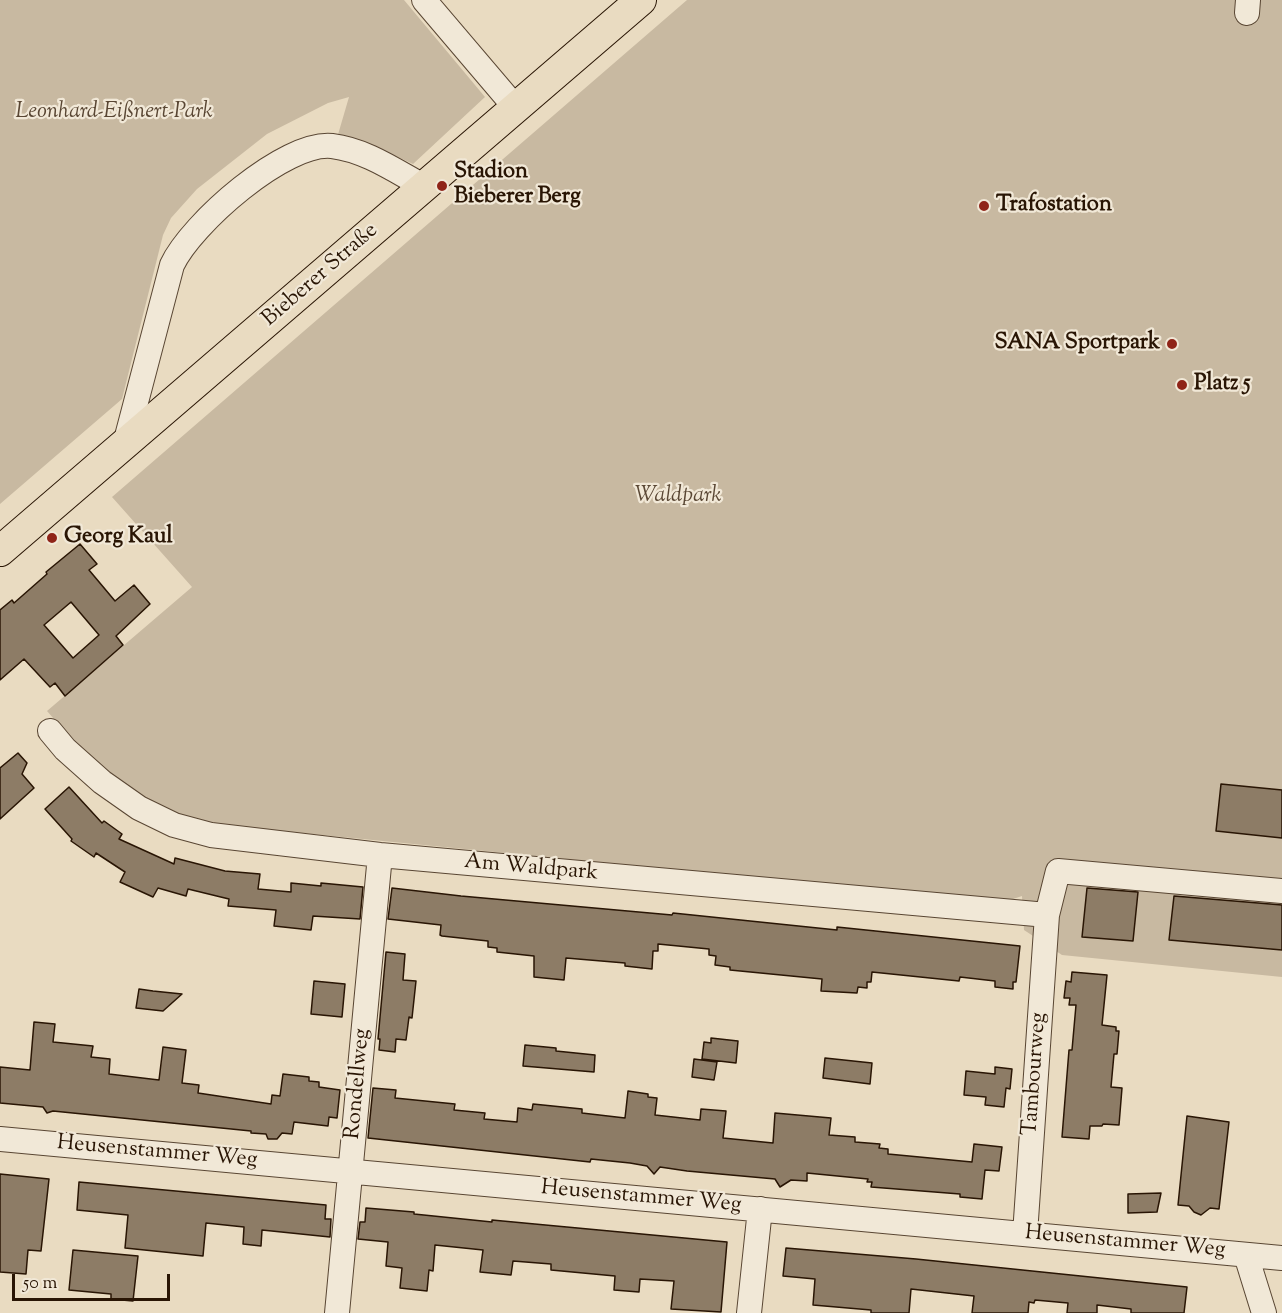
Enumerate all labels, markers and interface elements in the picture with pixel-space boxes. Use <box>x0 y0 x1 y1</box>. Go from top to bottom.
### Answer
park label: Leonhard-Eißnert-Park <box>15 100 213 126</box>
place label: Stadion Bieberer Berg <box>454 160 581 212</box>
marker: Stadion Bieberer Berg <box>435 179 449 193</box>
place label: Trafostation <box>996 193 1112 219</box>
marker: Trafostation <box>977 199 991 213</box>
street label: Bieberer Straße <box>258 219 384 333</box>
place label: SANA Sportpark <box>995 331 1160 357</box>
marker: SANA Sportpark <box>1165 337 1179 351</box>
place label: Platz 5 <box>1194 372 1251 398</box>
marker: Platz 5 <box>1175 378 1189 392</box>
park label: Waldpark <box>635 484 721 510</box>
place label: Georg Kaul <box>64 525 173 551</box>
marker: Georg Kaul <box>45 531 59 545</box>
street label: Am Waldpark <box>463 850 599 888</box>
street label: Tambourweg <box>1019 1012 1053 1136</box>
street label: Rondellweg <box>341 1027 377 1141</box>
street label: Heusenstammer Weg <box>56 1131 258 1175</box>
street label: Heusenstammer Weg <box>540 1176 742 1220</box>
street label: Heusenstammer Weg <box>1024 1221 1226 1265</box>
scale bar <box>15 1262 172 1300</box>
text: 50 m <box>23 1271 57 1297</box>

